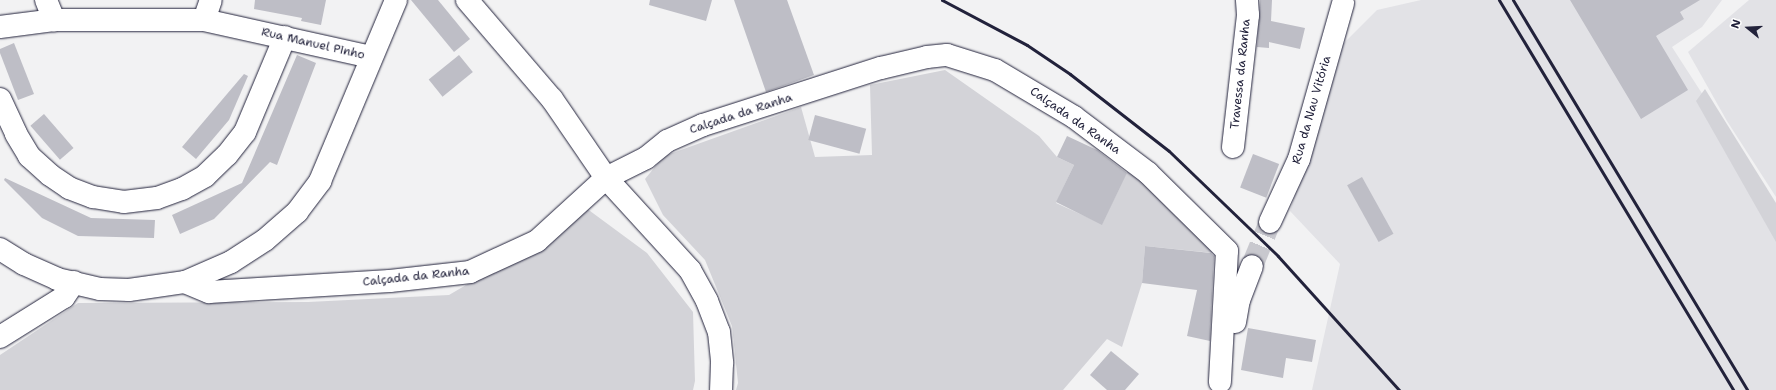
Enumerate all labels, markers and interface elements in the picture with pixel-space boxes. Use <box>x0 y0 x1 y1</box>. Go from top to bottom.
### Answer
north arrow <box>1728 8 1768 48</box>
street label: Travessa da Ranha <box>1228 18 1254 130</box>
text: N <box>1728 18 1745 31</box>
street label: Rua Manuel Pinho <box>260 25 366 63</box>
street label: Rua da Nau Vitória <box>1290 54 1334 166</box>
street label: Calçada da Ranha <box>1027 84 1123 158</box>
street label: Calçada da Ranha <box>688 91 794 137</box>
street label: Calçada da Ranha <box>362 264 470 290</box>

